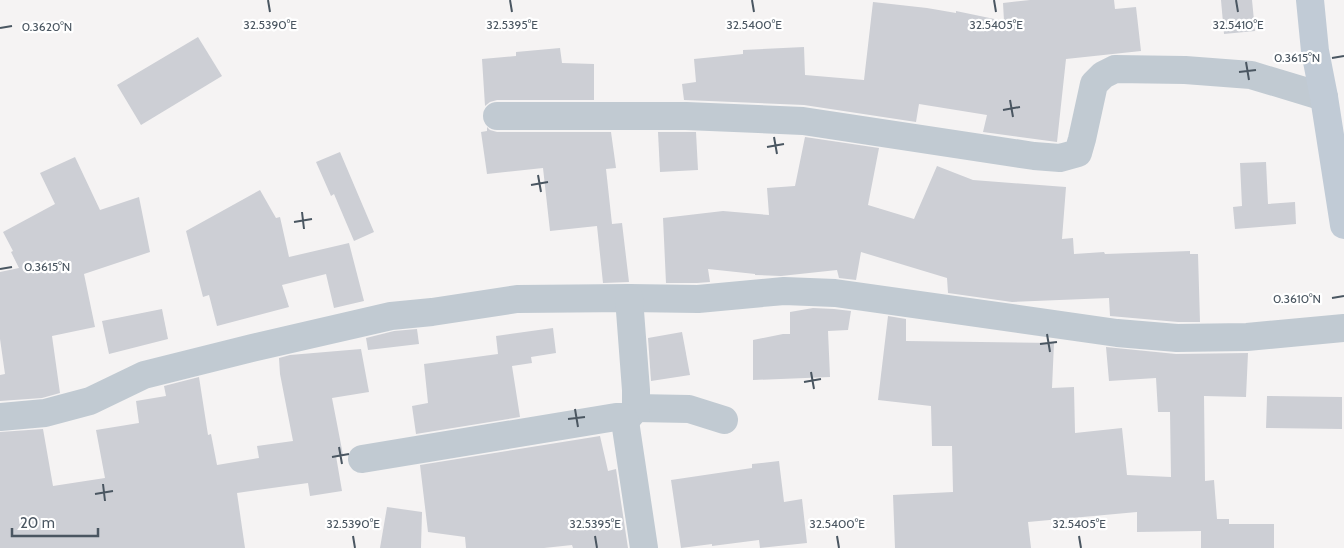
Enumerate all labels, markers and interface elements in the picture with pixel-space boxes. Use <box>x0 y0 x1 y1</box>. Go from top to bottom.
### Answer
text: 32.5390°E <box>243 17 297 32</box>
text: 32.5395°E <box>486 17 538 32</box>
text: 32.5400°E <box>726 17 782 32</box>
text: 32.5405°E <box>969 17 1023 32</box>
text: 32.5410°E <box>1212 17 1264 32</box>
text: 0.3620°N <box>22 19 72 34</box>
text: 0.3615°N <box>1274 50 1320 65</box>
text: 0.3615°N <box>24 259 70 274</box>
text: 0.3610°N <box>1273 291 1321 306</box>
scale bar <box>12 506 99 538</box>
text: 20 m <box>20 514 55 532</box>
text: 32.5390°E <box>326 516 380 531</box>
text: 32.5395°E <box>569 516 621 531</box>
text: 32.5400°E <box>809 516 865 531</box>
text: 32.5405°E <box>1052 516 1106 531</box>

